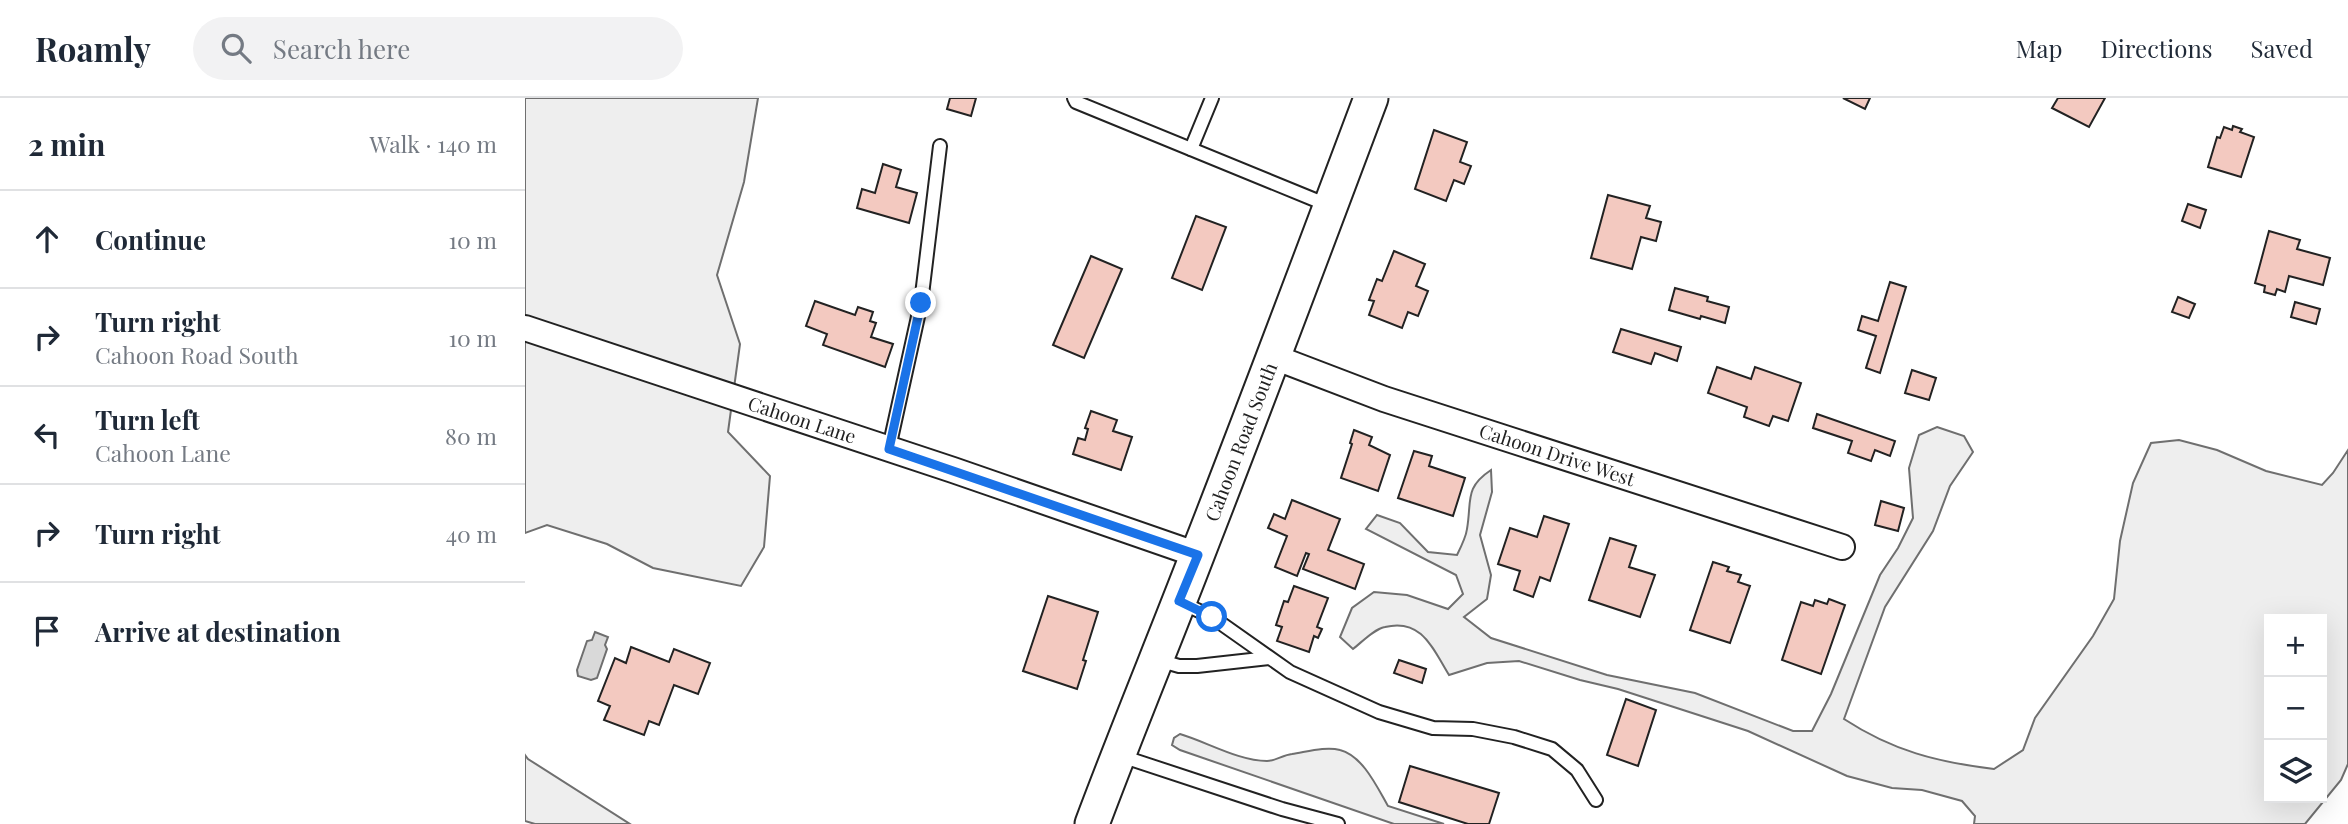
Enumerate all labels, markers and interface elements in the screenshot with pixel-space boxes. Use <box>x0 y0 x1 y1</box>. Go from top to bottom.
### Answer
search box <box>193 17 683 80</box>
text: Roamly <box>35 26 151 70</box>
icon: search <box>217 29 255 67</box>
text: Search here <box>273 31 410 66</box>
text: Map <box>2016 32 2062 64</box>
text: Directions <box>2100 32 2213 64</box>
text: Saved <box>2251 32 2313 64</box>
text: 2 min <box>28 124 105 164</box>
text: Walk · 140 m <box>370 128 497 159</box>
icon: ahead <box>28 220 66 258</box>
text: Continue <box>95 222 206 257</box>
text: 10 m <box>449 224 497 255</box>
route end <box>905 287 936 318</box>
text: Turn right <box>95 304 221 339</box>
icon: right <box>28 318 66 356</box>
text: 10 m <box>449 322 497 353</box>
text: Cahoon Road South <box>95 339 299 370</box>
street label: Cahoon Road South <box>1198 358 1282 525</box>
street label: Cahoon Lane <box>745 389 860 449</box>
text: Turn left <box>95 402 200 437</box>
icon: left <box>28 416 66 454</box>
street label: Cahoon Drive West <box>1476 417 1639 492</box>
text: 80 m <box>445 420 497 451</box>
text: Cahoon Lane <box>95 437 231 468</box>
icon: right <box>28 514 66 552</box>
text: Turn right <box>95 516 221 551</box>
text: 40 m <box>446 518 497 549</box>
route start <box>1196 601 1227 632</box>
icon: arrive <box>28 612 66 650</box>
text: Arrive at destination <box>95 614 341 649</box>
map controls <box>2264 614 2327 803</box>
button: + <box>2264 614 2327 677</box>
button: − <box>2264 677 2327 740</box>
button: layers <box>2264 740 2327 803</box>

